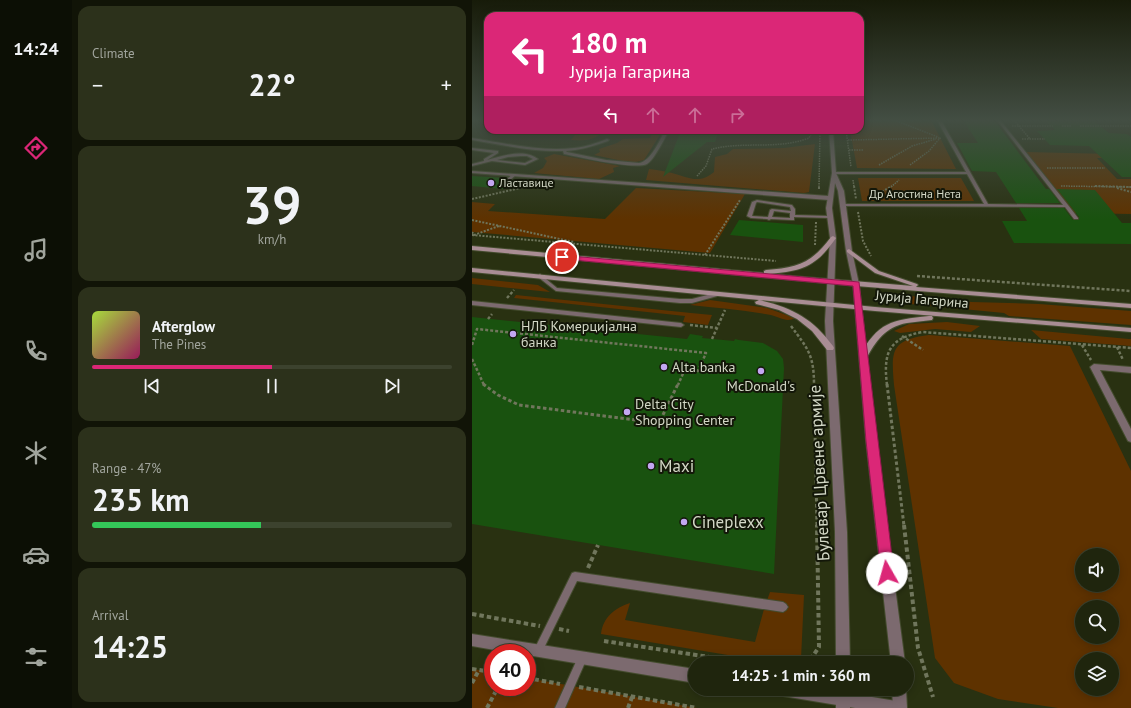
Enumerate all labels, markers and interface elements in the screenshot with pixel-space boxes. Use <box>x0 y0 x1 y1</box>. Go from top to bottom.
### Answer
text: 180 m <box>570 24 647 61</box>
icon: left <box>504 28 556 80</box>
text: 14:24 <box>13 37 59 60</box>
text: Climate <box>92 45 135 62</box>
text: Јурија Гагарина <box>570 60 690 83</box>
text: 22° <box>248 65 296 104</box>
text: − <box>92 71 103 99</box>
text: + <box>441 71 452 99</box>
icon: left <box>600 104 622 126</box>
icon: ahead <box>642 104 664 126</box>
icon: ahead <box>684 104 706 126</box>
icon: right <box>726 104 748 126</box>
icon: directions <box>22 134 50 162</box>
text: 39 <box>243 171 301 238</box>
place label: Ластавице <box>498 175 554 190</box>
marker: Ластавице <box>486 178 496 188</box>
street label: Др Агостина Нета <box>869 186 961 201</box>
text: km/h <box>258 231 286 248</box>
icon: music <box>22 236 50 264</box>
pin <box>545 240 579 274</box>
icon: arrive <box>551 246 573 268</box>
street label: Јурија Гагарина <box>874 286 969 312</box>
text: Afterglow <box>152 317 215 336</box>
place label: НЛБ Комерцијална банка <box>521 317 637 351</box>
marker: НЛБ Комерцијална банка <box>508 329 518 339</box>
text: The Pines <box>152 336 206 353</box>
icon: phone <box>22 337 50 365</box>
place label: Alta banka <box>672 358 736 376</box>
marker: Alta banka <box>659 362 669 372</box>
marker: McDonald's <box>756 366 766 376</box>
icon: previous <box>141 375 163 397</box>
icon: pause <box>261 375 283 397</box>
icon: next <box>381 375 403 397</box>
place label: McDonald's <box>727 377 795 395</box>
street label: Булевар Црвене армије <box>803 384 835 562</box>
place label: Delta City Shopping Center <box>635 395 734 429</box>
marker: Delta City Shopping Center <box>622 407 632 417</box>
icon: climate <box>22 439 50 467</box>
place label: Maxi <box>659 455 694 477</box>
text: Range · 47% <box>92 460 161 477</box>
marker: Maxi <box>646 461 656 471</box>
text: 235 km <box>92 480 190 519</box>
place label: Cineplexx <box>692 511 764 533</box>
marker: Cineplexx <box>679 517 689 527</box>
icon: car <box>22 541 50 569</box>
map controls <box>1075 548 1119 696</box>
button: sound <box>1075 548 1119 592</box>
position arrow <box>866 552 908 594</box>
button: search <box>1075 600 1119 644</box>
text: Arrival <box>92 607 128 624</box>
text: 14:25 <box>92 627 168 666</box>
icon: filters <box>22 643 50 671</box>
speed limit sign: 40 <box>484 644 536 696</box>
button: layers <box>1075 652 1119 696</box>
text: 14:25 · 1 min · 360 m <box>732 666 870 685</box>

